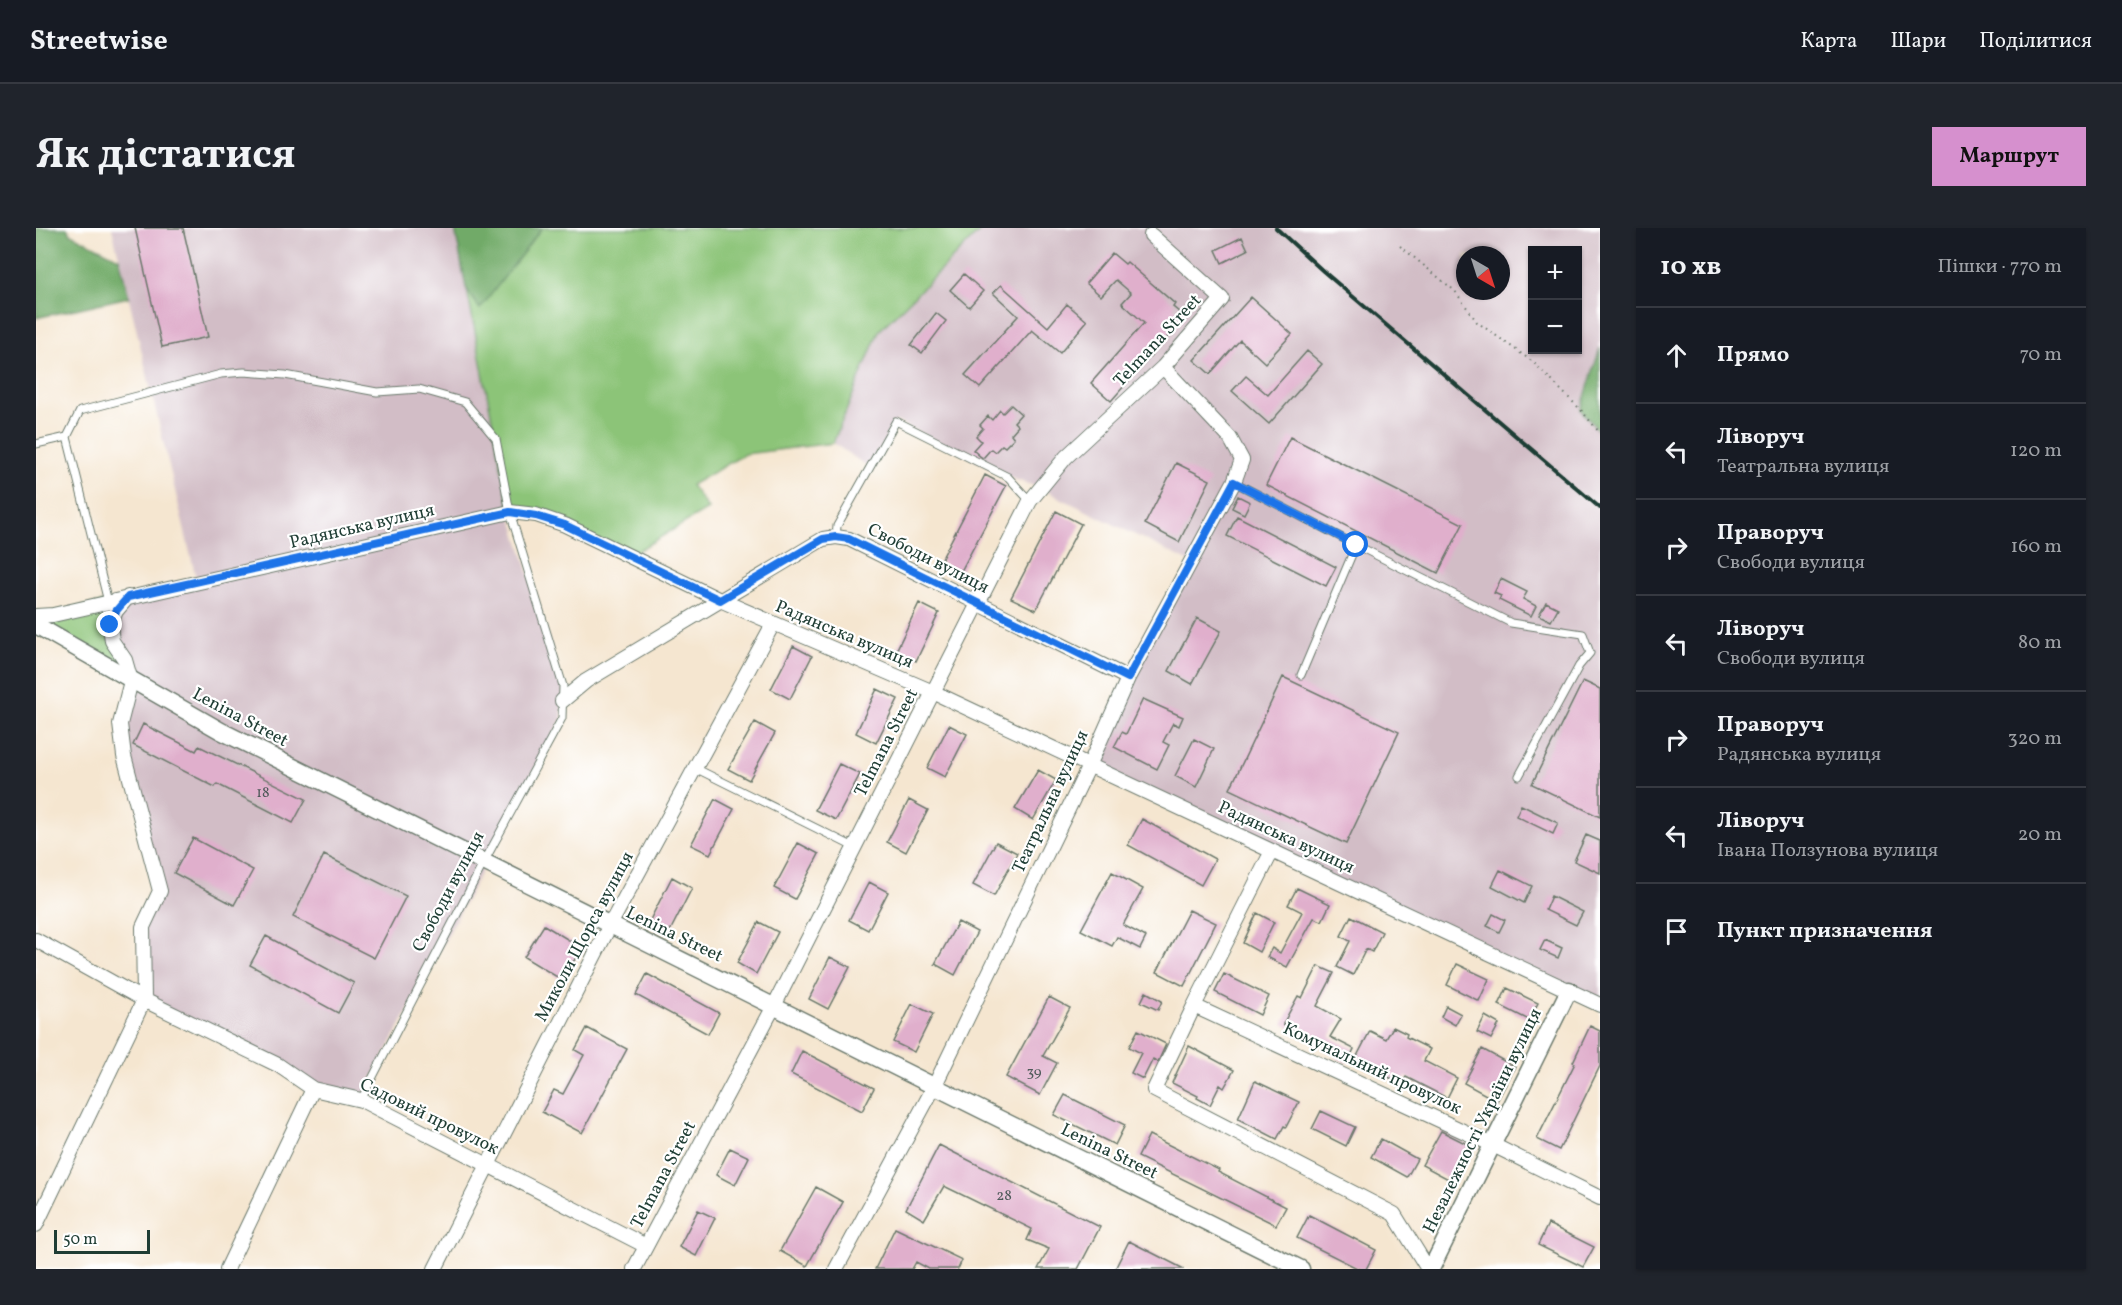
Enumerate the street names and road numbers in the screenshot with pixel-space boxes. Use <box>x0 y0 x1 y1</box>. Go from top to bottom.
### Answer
street label: Telmana Street <box>1108 289 1208 393</box>
street label: Радянська вулиця <box>287 498 437 556</box>
street label: Свободи вулиця <box>863 518 993 600</box>
street label: Радянська вулиця <box>771 595 917 675</box>
street label: Lenina Street <box>188 682 292 754</box>
street label: Telmana Street <box>849 684 925 802</box>
street label: Театральна вулиця <box>1007 726 1095 878</box>
street label: Радянська вулиця <box>1214 795 1358 881</box>
street label: Свободи вулиця <box>407 827 491 957</box>
street label: Миколи Щорса вулиця <box>529 847 641 1027</box>
street label: Lenina Street <box>621 901 727 969</box>
street label: Незалежності України вулиця <box>1418 1004 1548 1238</box>
street label: Комунальний провулок <box>1279 1017 1466 1122</box>
street label: Садовий провулок <box>355 1072 503 1162</box>
street label: Telmana Street <box>625 1117 703 1233</box>
street label: Lenina Street <box>1056 1118 1162 1186</box>

